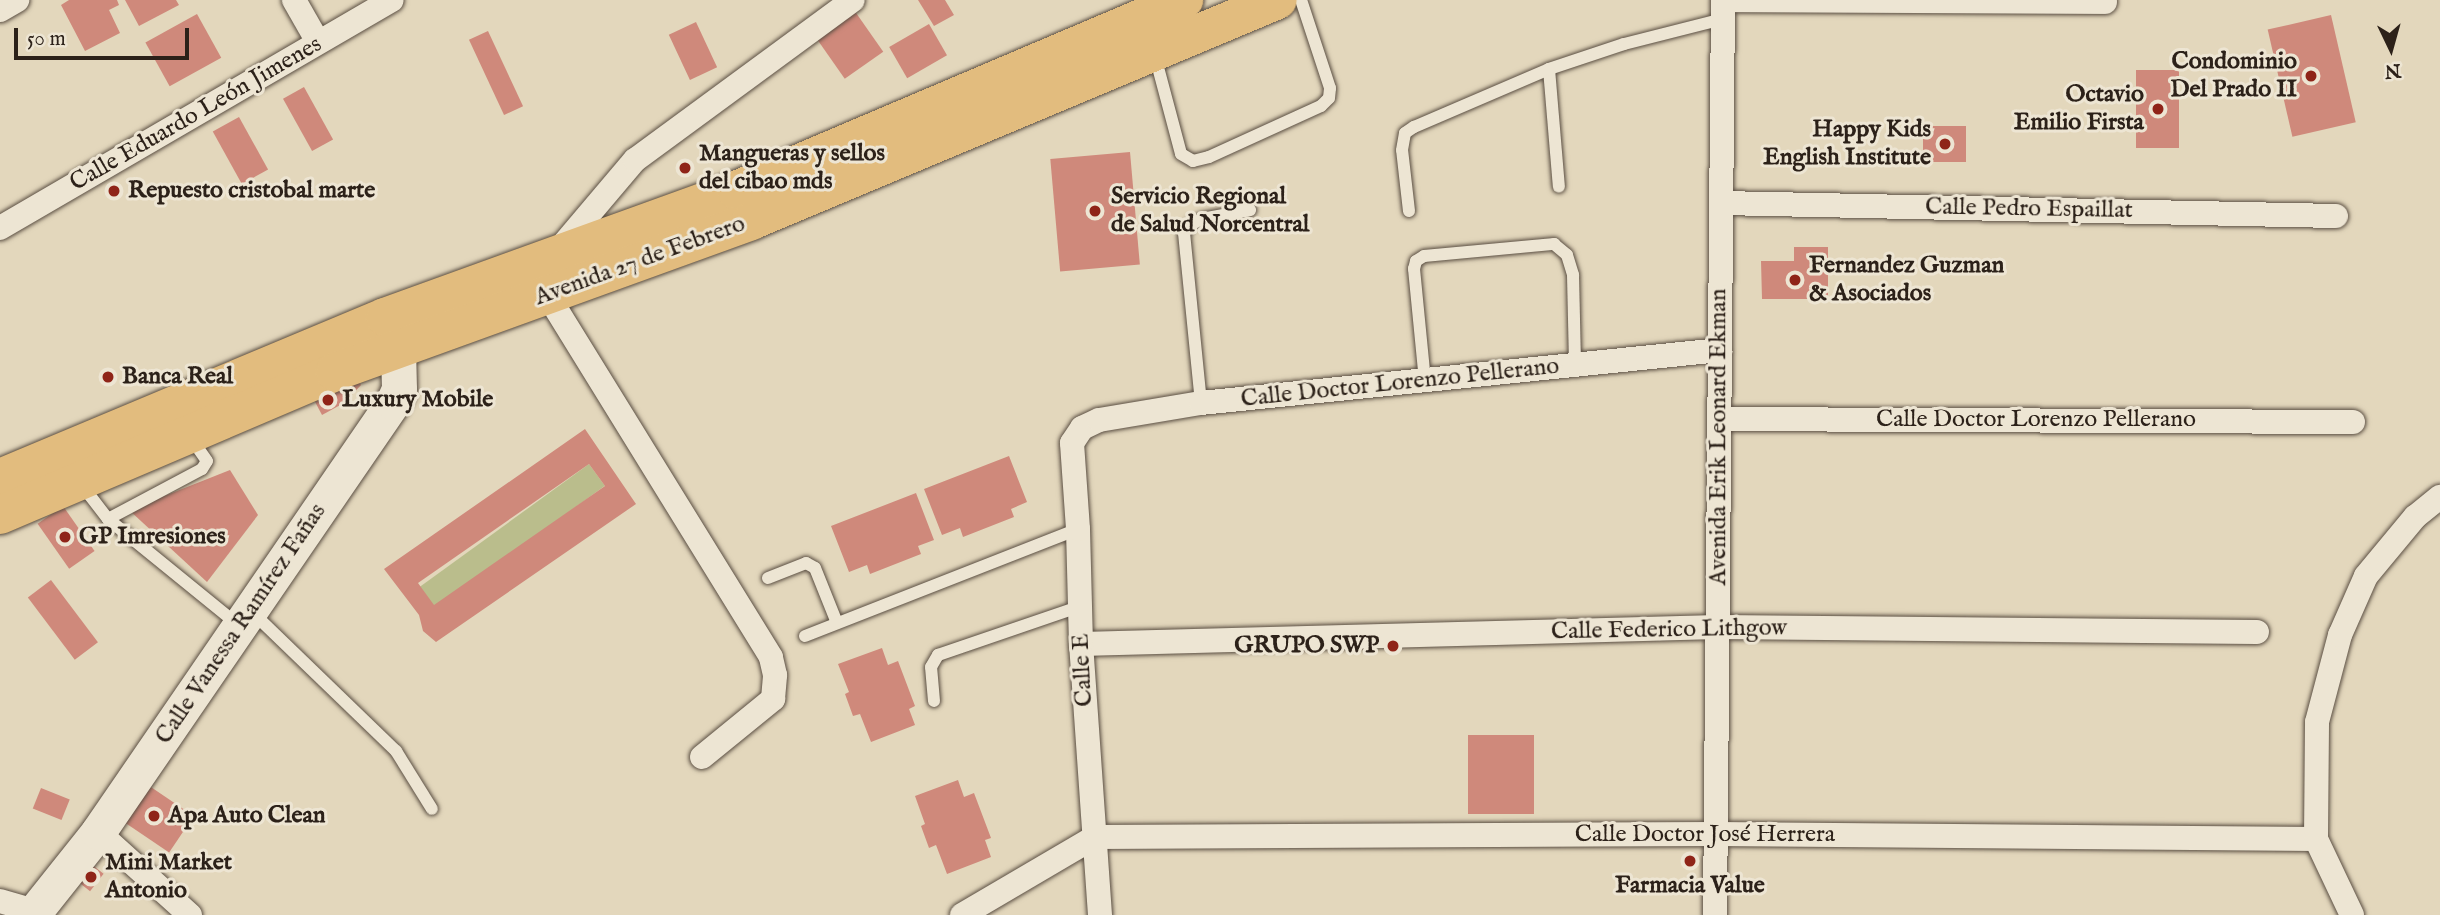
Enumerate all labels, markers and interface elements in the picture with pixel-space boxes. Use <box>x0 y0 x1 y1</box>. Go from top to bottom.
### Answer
scale bar <box>18 14 192 58</box>
north arrow <box>2356 14 2426 84</box>
text: 50 m <box>27 26 66 53</box>
street label: Calle Eduardo León Jimenes <box>65 30 327 198</box>
place label: Condominio Del Prado II <box>2170 48 2297 104</box>
text: N <box>2384 57 2402 83</box>
marker: Condominio Del Prado II <box>2303 68 2319 84</box>
place label: Octavio Emilio Firsta <box>2014 81 2144 137</box>
marker: Octavio Emilio Firsta <box>2150 101 2166 117</box>
place label: Happy Kids English Institute <box>1763 116 1931 172</box>
marker: Happy Kids English Institute <box>1937 136 1953 152</box>
place label: Mangueras y sellos del cibao mds <box>699 140 885 196</box>
marker: Mangueras y sellos del cibao mds <box>677 160 693 176</box>
place label: Repuesto cristobal marte <box>128 177 375 205</box>
marker: Repuesto cristobal marte <box>106 183 122 199</box>
place label: Servicio Regional de Salud Norcentral <box>1111 183 1309 239</box>
street label: Calle Pedro Espaillat <box>1925 193 2133 225</box>
marker: Servicio Regional de Salud Norcentral <box>1085 201 1105 221</box>
street label: Avenida 27 de Febrero <box>531 210 749 312</box>
place label: Fernandez Guzman & Asociados <box>1809 252 2004 308</box>
marker: Fernandez Guzman & Asociados <box>1787 272 1803 288</box>
street label: Avenida Erik Leonard Ekman <box>1705 288 1733 586</box>
street label: Calle Doctor Lorenzo Pellerano <box>1239 352 1561 414</box>
place label: Banca Real <box>122 363 233 391</box>
marker: Banca Real <box>100 369 116 385</box>
place label: Luxury Mobile <box>342 386 493 414</box>
marker: Luxury Mobile <box>320 392 336 408</box>
street label: Calle Doctor Lorenzo Pellerano <box>1876 406 2196 434</box>
street label: Calle Vanessa Ramírez Fañas <box>150 498 332 750</box>
place label: GP Imresiones <box>79 523 226 551</box>
marker: GP Imresiones <box>57 529 73 545</box>
street label: Calle Federico Lithgow <box>1551 614 1787 646</box>
place label: GRUPO SWP <box>1234 632 1379 660</box>
street label: Calle E <box>1067 633 1099 707</box>
marker: GRUPO SWP <box>1385 638 1401 654</box>
place label: Apa Auto Clean <box>168 802 326 830</box>
marker: Apa Auto Clean <box>146 808 162 824</box>
street label: Calle Doctor José Herrera <box>1575 821 1835 849</box>
place label: Mini Market Antonio <box>105 849 232 905</box>
marker: Farmacia Value <box>1682 853 1698 869</box>
marker: Mini Market Antonio <box>83 869 99 885</box>
place label: Farmacia Value <box>1615 872 1765 900</box>

